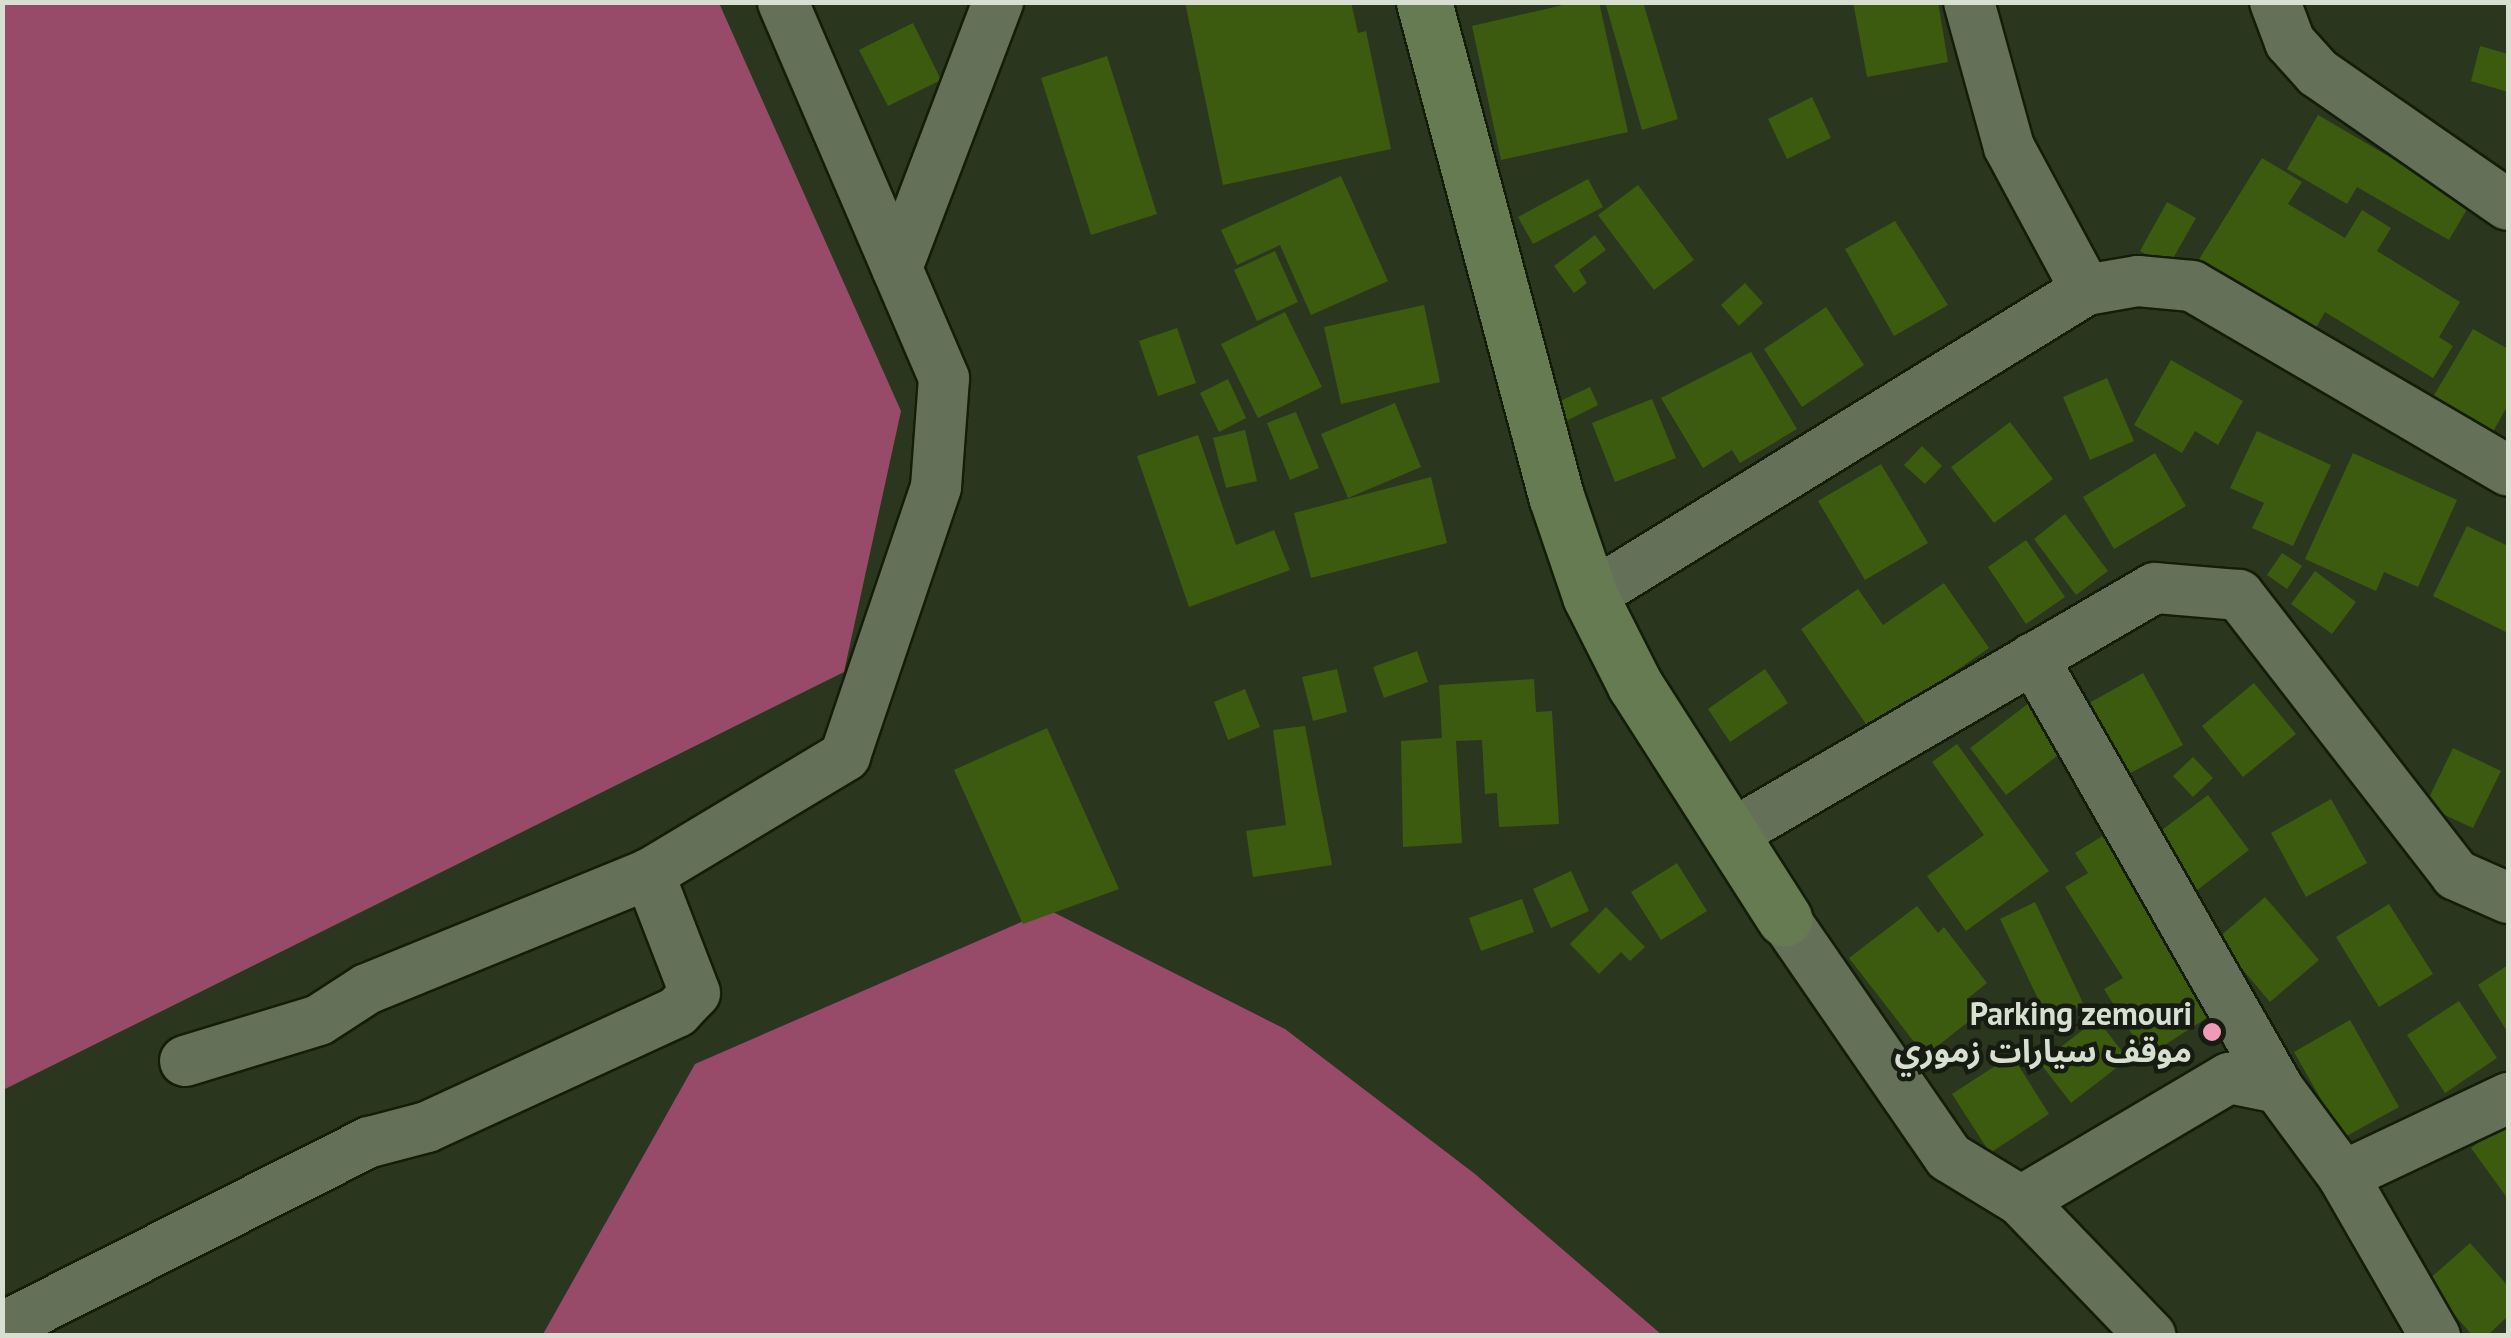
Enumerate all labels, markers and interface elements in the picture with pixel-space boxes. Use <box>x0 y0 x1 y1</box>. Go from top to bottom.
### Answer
place label: Parking zemouri موقف سيارات زموري <box>1895 995 2192 1070</box>
marker: Parking zemouri موقف سيارات زموري <box>2201 1021 2223 1043</box>

